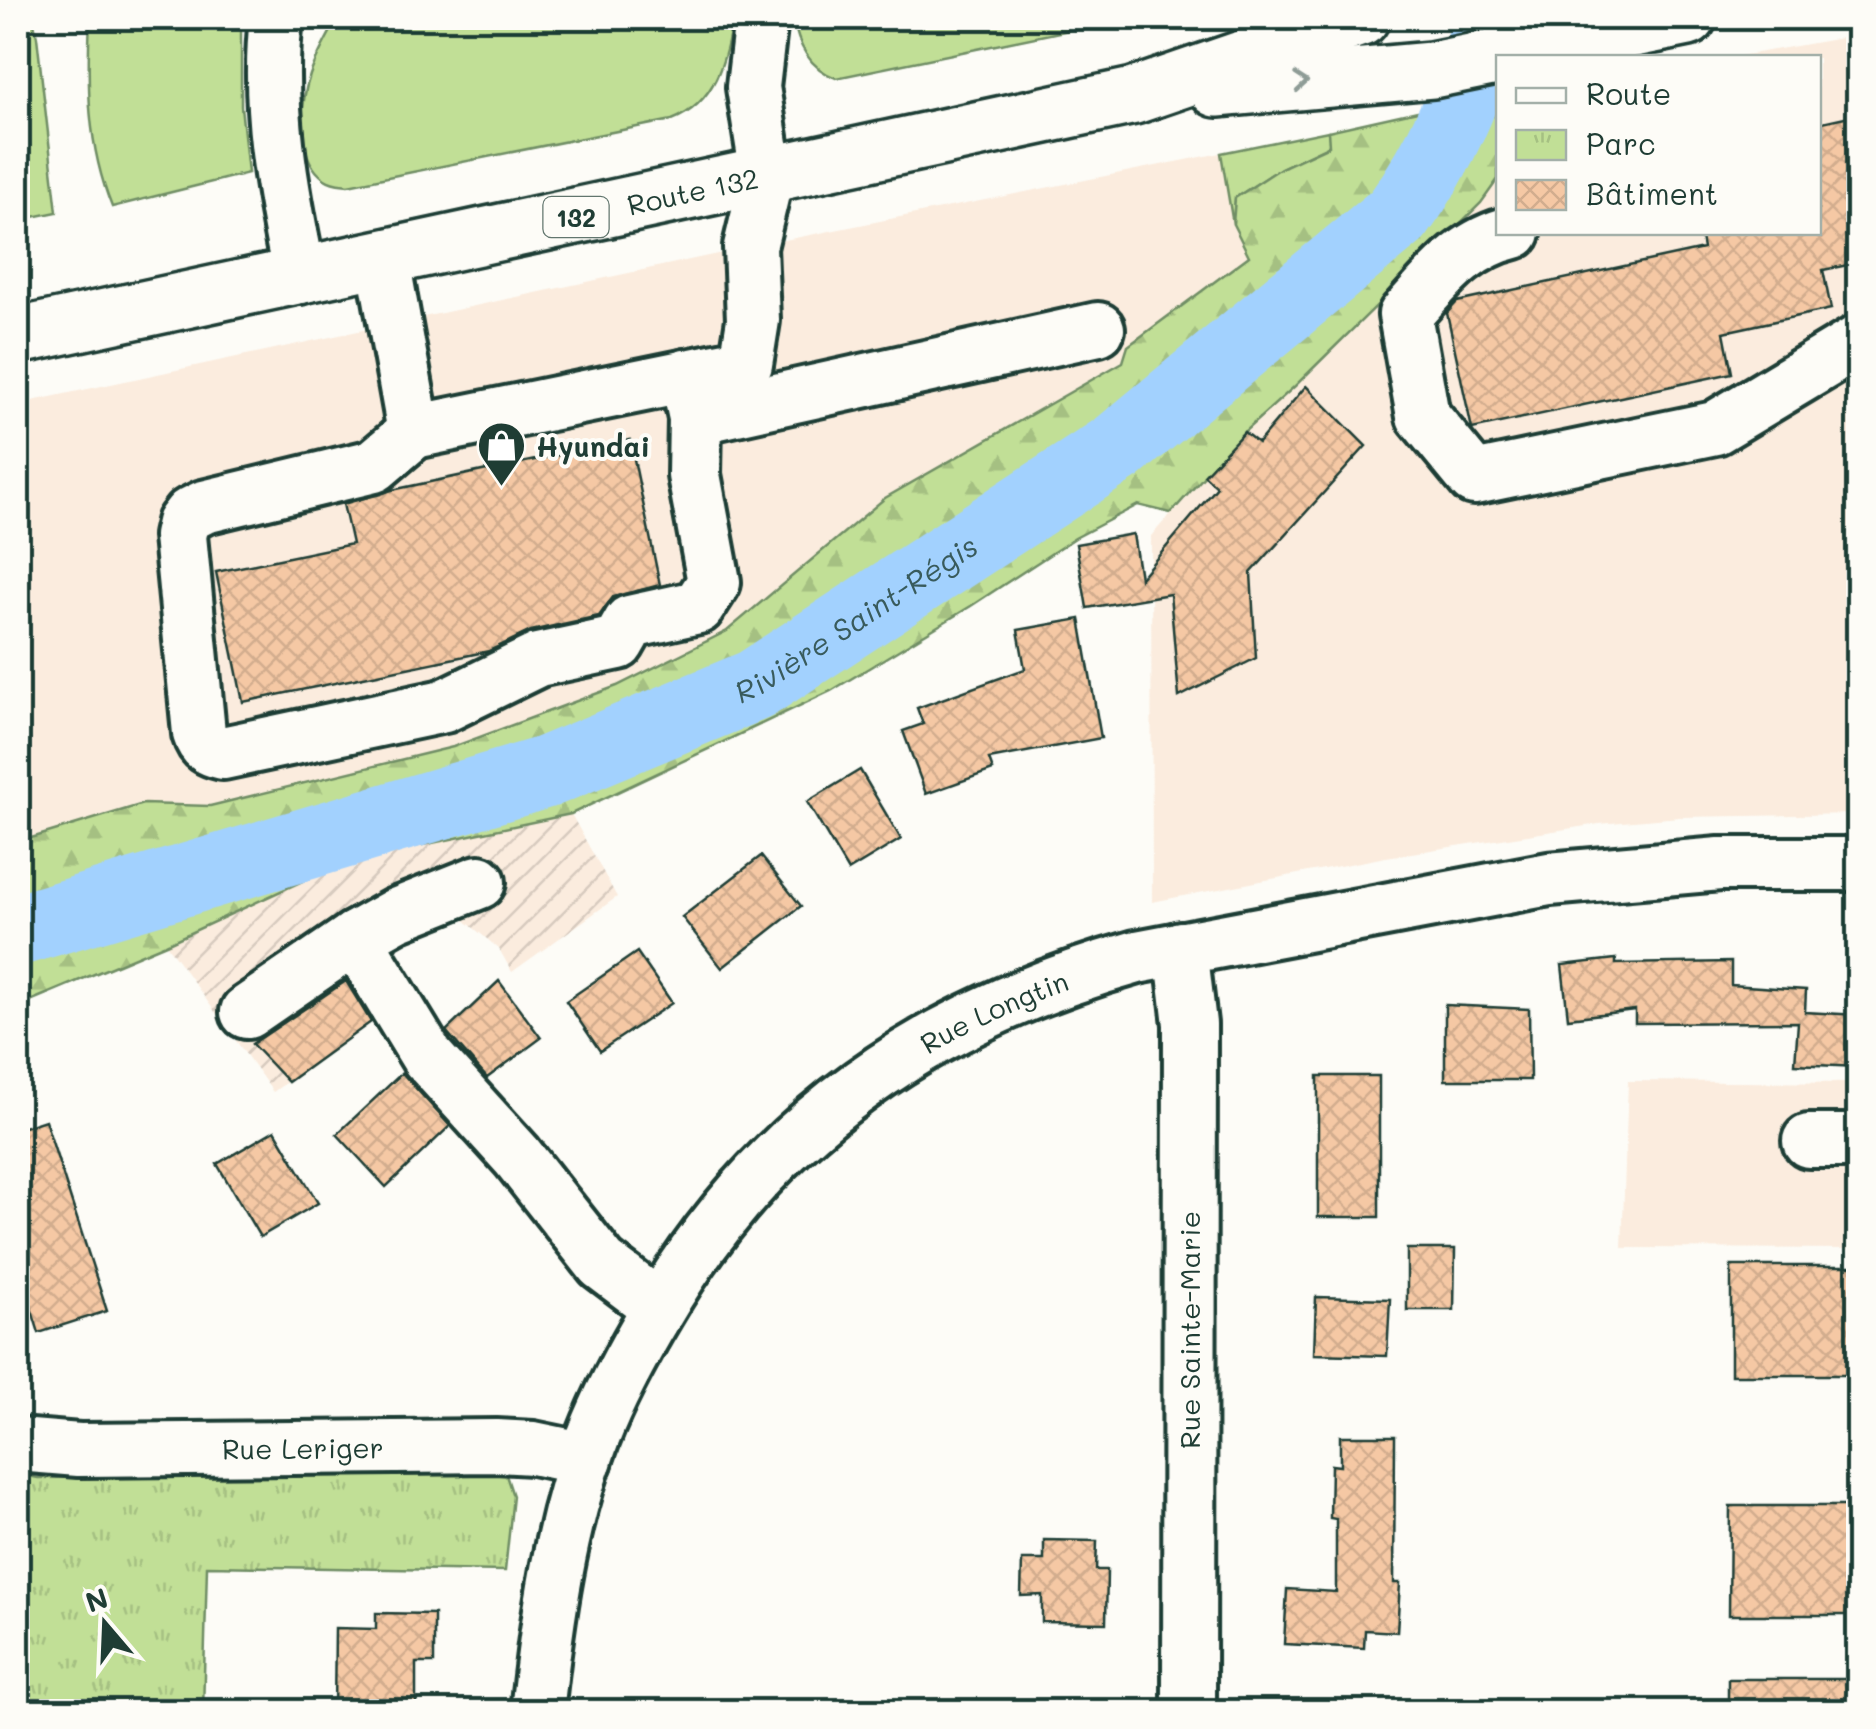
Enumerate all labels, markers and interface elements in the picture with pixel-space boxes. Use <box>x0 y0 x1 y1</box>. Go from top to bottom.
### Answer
legend <box>1496 55 1821 235</box>
one-way arrow <box>1293 71 1309 93</box>
text: Route <box>1586 73 1671 113</box>
text: Parc <box>1586 123 1656 163</box>
street label: Route 132 <box>624 159 761 223</box>
text: Bâtiment <box>1586 173 1718 213</box>
road number: 132 <box>544 197 608 237</box>
shop icon: Hyundai <box>475 420 527 488</box>
place label: Hyundai <box>536 428 650 465</box>
water label: Rivière Saint-Régis <box>728 525 985 711</box>
street label: Rue Longtin <box>914 962 1073 1061</box>
street label: Rue Sainte-Marie <box>1171 1211 1207 1449</box>
street label: Rue Leriger <box>222 1429 384 1467</box>
north arrow <box>55 1574 155 1674</box>
text: N <box>81 1579 112 1620</box>

